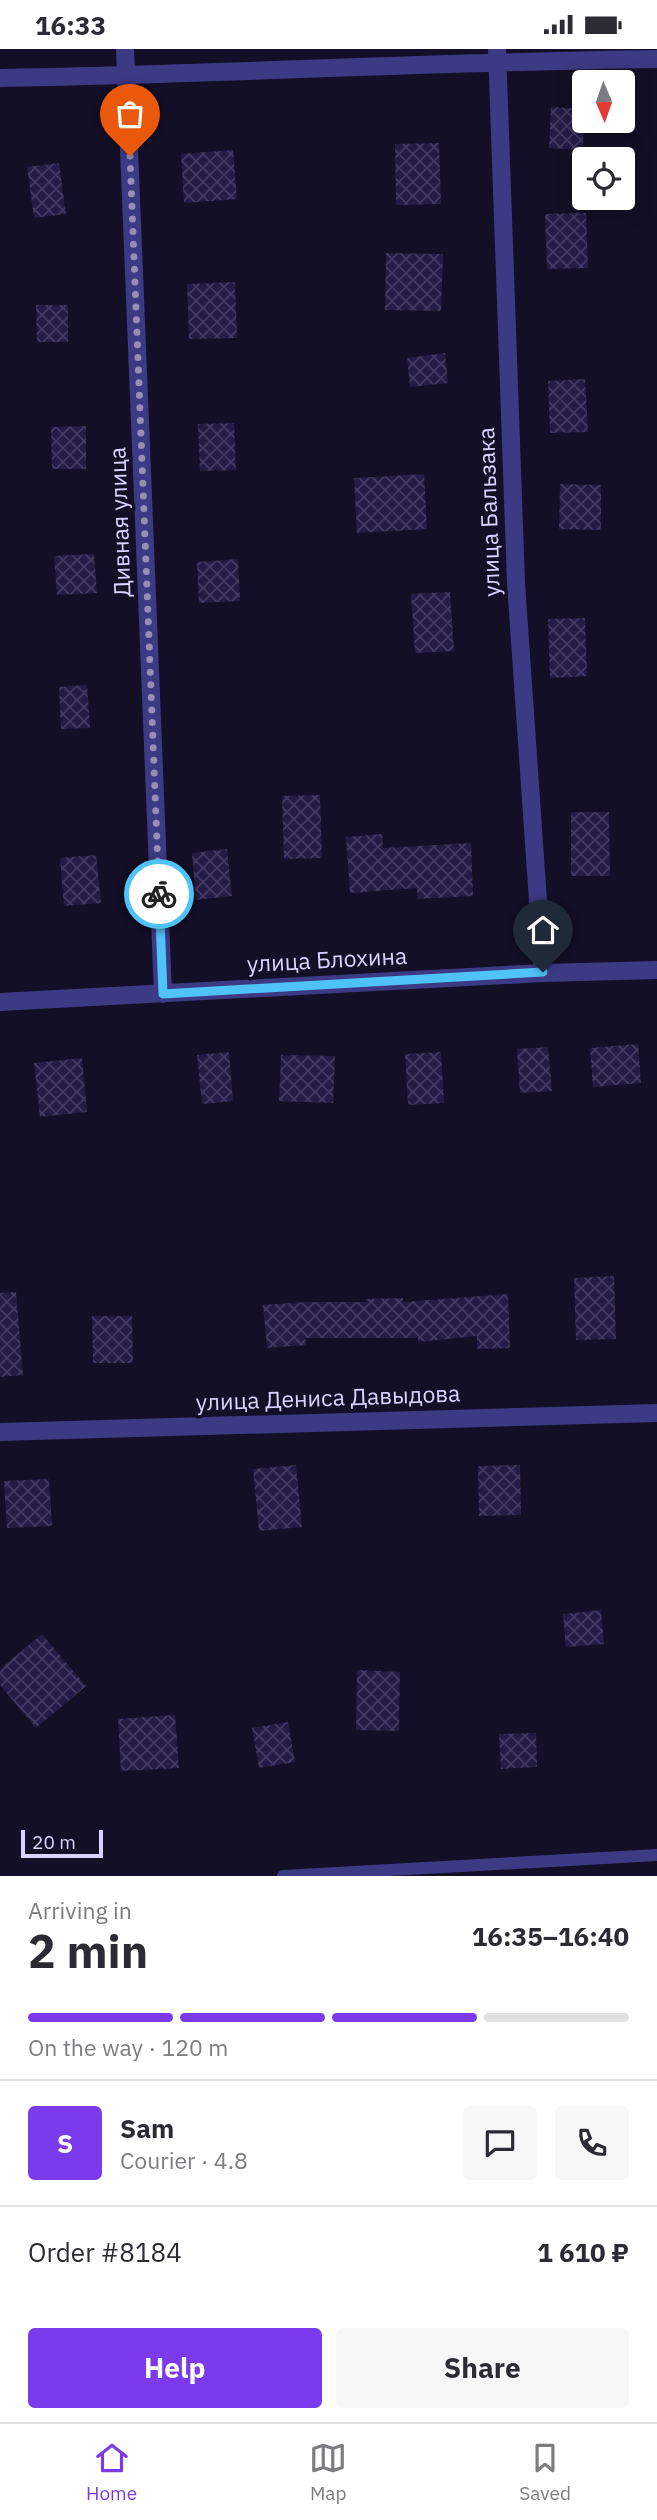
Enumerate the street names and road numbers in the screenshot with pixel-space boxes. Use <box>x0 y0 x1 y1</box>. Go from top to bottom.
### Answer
street label: улица Бальзака <box>470 427 506 597</box>
street label: Дивная улица <box>101 446 137 598</box>
street label: улица Блохина <box>246 940 408 978</box>
street label: улица Дениса Давыдова <box>195 1377 461 1417</box>

